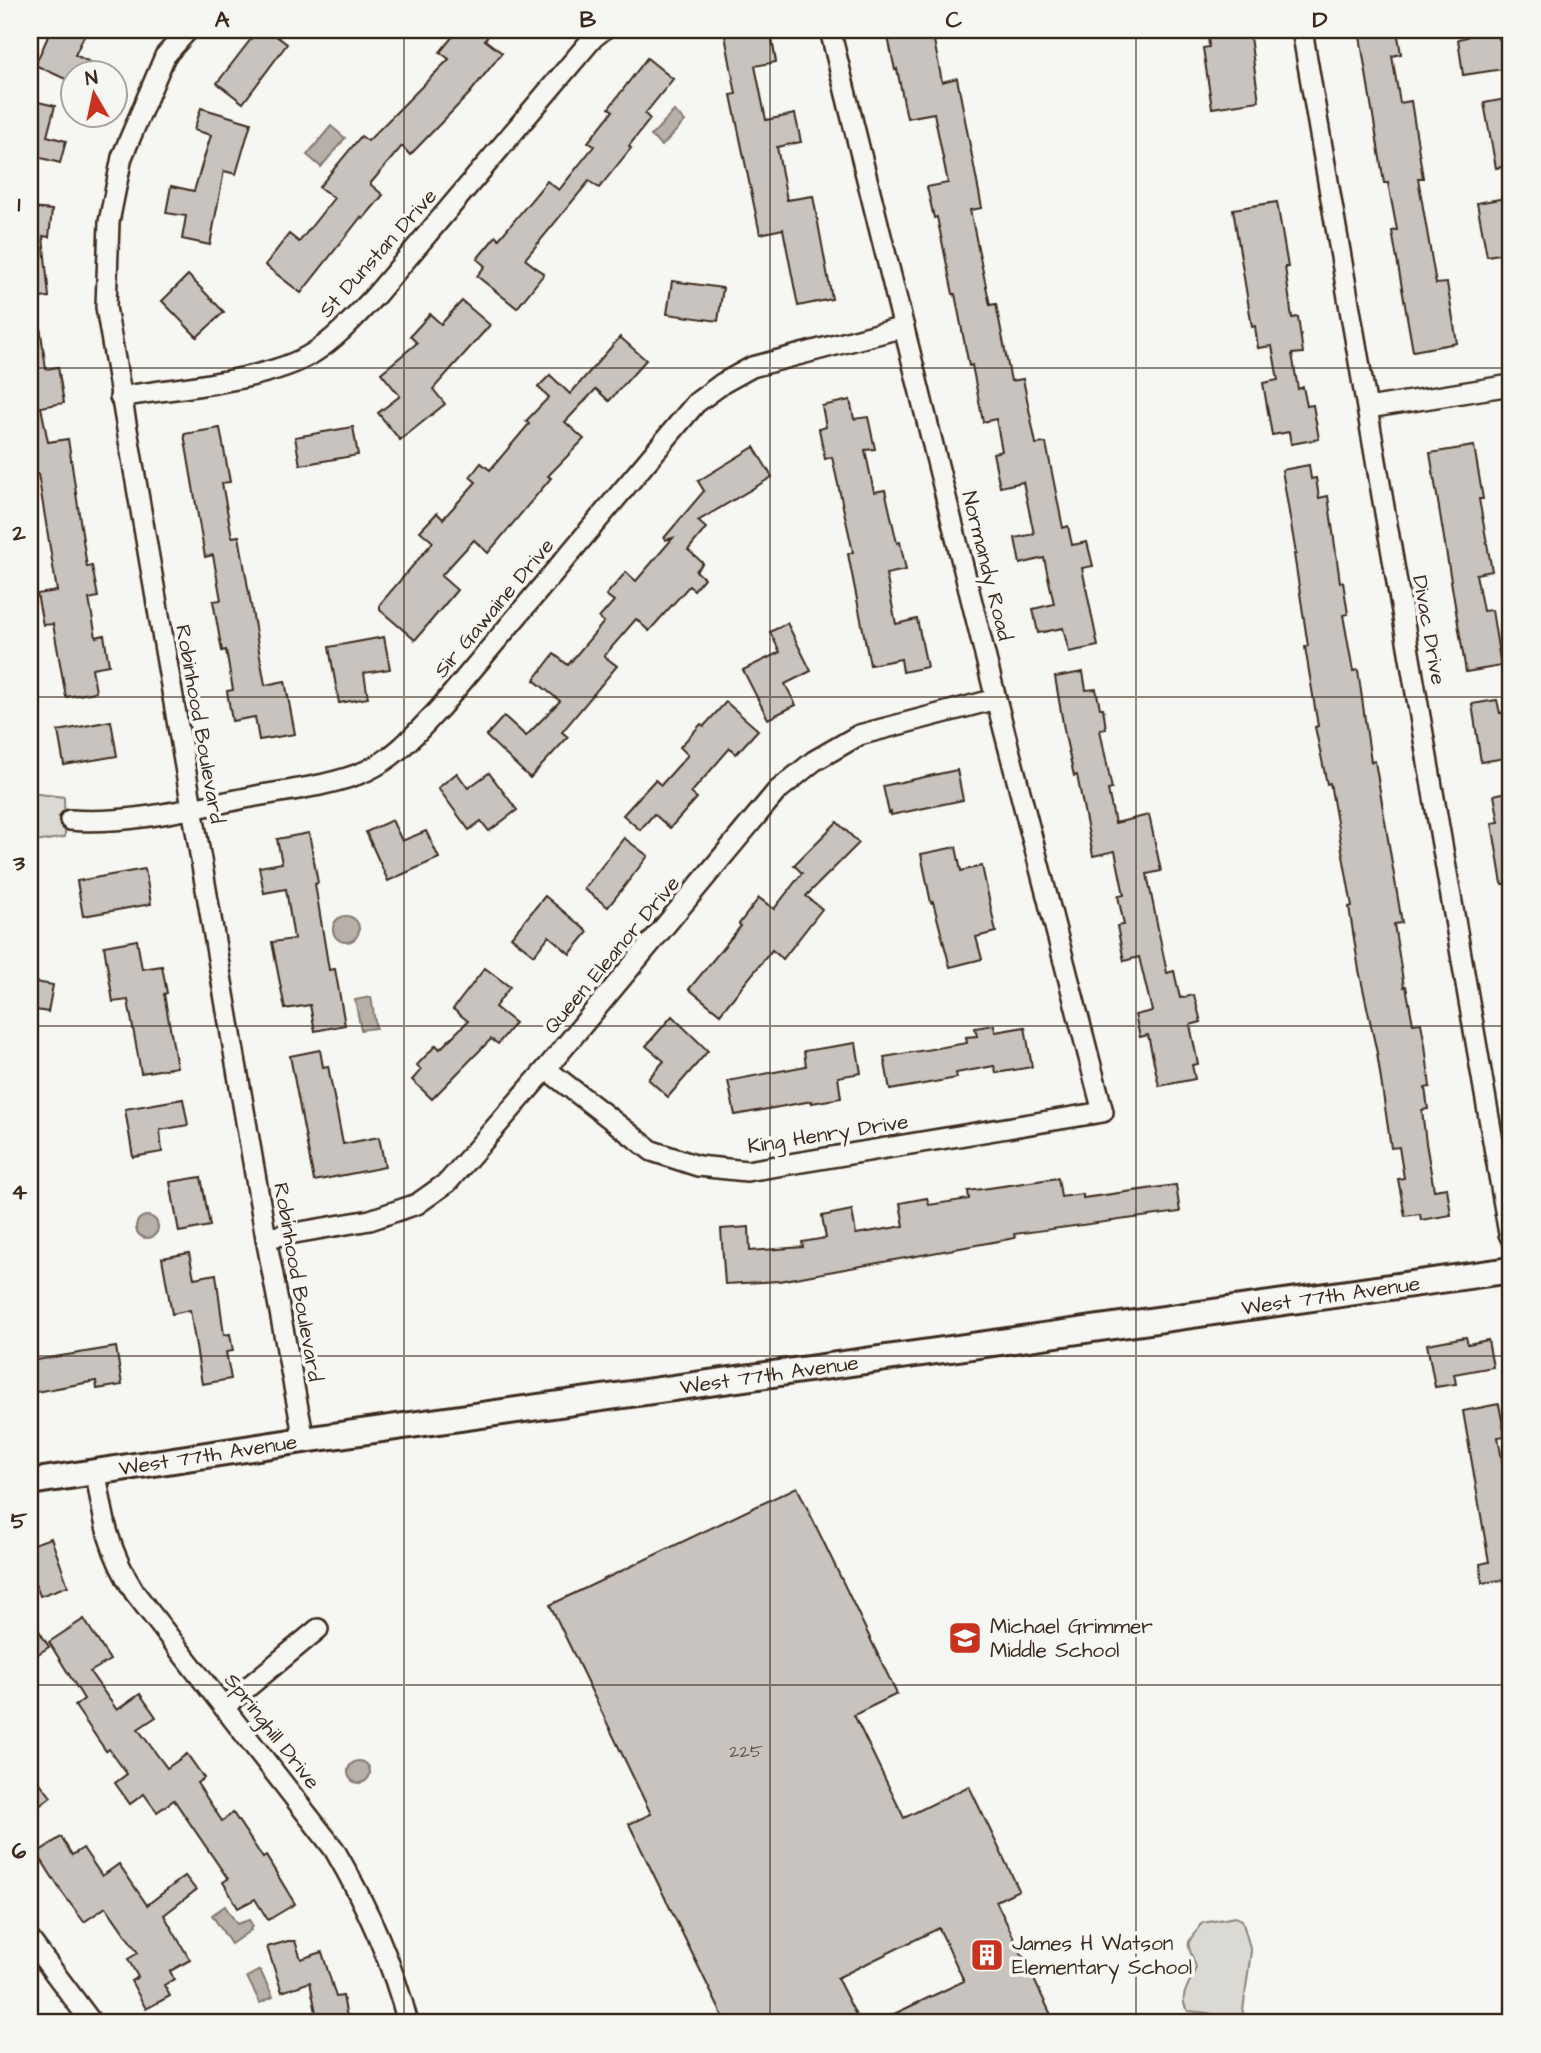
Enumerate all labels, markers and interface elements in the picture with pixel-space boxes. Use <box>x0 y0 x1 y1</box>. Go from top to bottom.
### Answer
text: A <box>215 4 230 36</box>
text: B <box>580 4 597 36</box>
text: C <box>946 4 963 36</box>
text: D <box>1313 4 1328 36</box>
north arrow <box>60 60 130 130</box>
text: N <box>84 64 100 93</box>
street label: St Dunstan Drive <box>312 182 444 324</box>
text: 1 <box>18 188 21 220</box>
street label: Normandy Road <box>952 488 1020 644</box>
text: 2 <box>11 517 26 549</box>
street label: Sir Gawaine Drive <box>427 532 561 684</box>
street label: Divac Drive <box>1405 573 1453 687</box>
street label: Robinhood Boulevard <box>168 622 232 826</box>
text: 3 <box>12 847 25 879</box>
street label: Queen Eleanor Drive <box>537 870 687 1040</box>
street label: King Henry Drive <box>746 1107 911 1163</box>
text: 4 <box>11 1176 27 1208</box>
street label: Robinhood Boulevard <box>266 1180 330 1384</box>
street label: West 77th Avenue <box>1240 1268 1422 1322</box>
street label: West 77th Avenue <box>678 1348 860 1401</box>
street label: West 77th Avenue <box>117 1427 299 1483</box>
text: 5 <box>11 1505 28 1537</box>
place label: Michael Grimmer Middle School <box>990 1612 1153 1665</box>
school or university icon: Michael Grimmer Middle School <box>946 1619 984 1657</box>
street label: Springhill Drive <box>216 1667 327 1797</box>
house number: 225 <box>729 1739 763 1764</box>
text: 6 <box>12 1835 27 1867</box>
place label: James H Watson Elementary School <box>1012 1929 1192 1984</box>
building icon: James H Watson Elementary School <box>968 1936 1006 1974</box>

